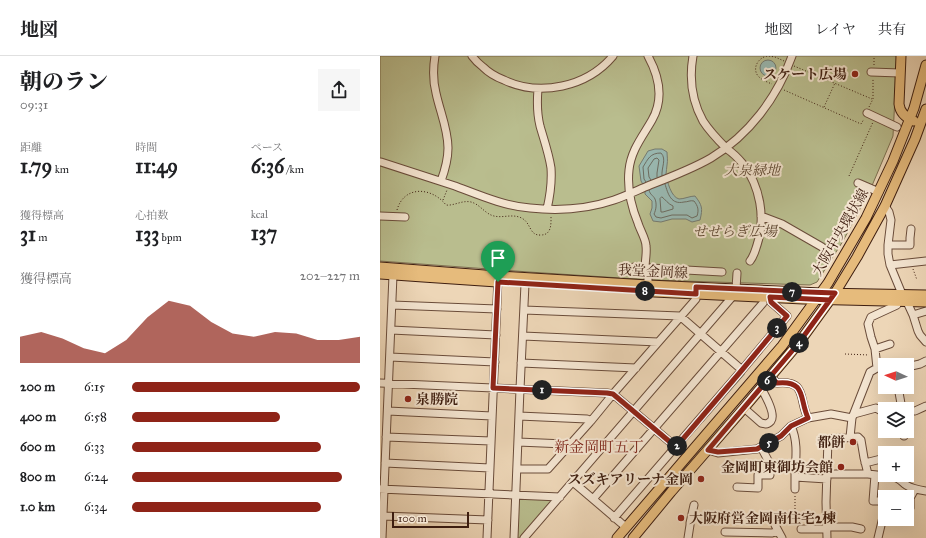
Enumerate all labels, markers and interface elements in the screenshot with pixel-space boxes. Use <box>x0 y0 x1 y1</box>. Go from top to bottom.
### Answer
text: 地図 <box>20 18 58 41</box>
text: 地図 <box>765 21 793 38</box>
text: レイヤ <box>815 21 856 38</box>
text: 共有 <box>878 21 906 38</box>
place label: スケート広場 <box>763 66 847 83</box>
text: 朝のラン <box>20 68 108 95</box>
button: share <box>318 69 360 111</box>
marker: スケート広場 <box>850 69 860 79</box>
text: 09:31 <box>20 97 48 113</box>
text: 距離 <box>20 141 42 154</box>
text: 時間 <box>135 141 157 154</box>
text: ペース <box>251 141 283 154</box>
text: 1.79 <box>20 154 52 178</box>
text: 11:49 <box>135 154 178 178</box>
text: 6:36 <box>251 154 284 178</box>
park label: 大泉緑地 <box>724 162 782 179</box>
text: km <box>52 163 69 176</box>
text: /km <box>284 163 304 176</box>
street label: 大阪中央環状線 <box>809 186 872 279</box>
text: kcal <box>251 208 268 221</box>
text: 獲得標高 <box>20 209 64 222</box>
text: 心拍数 <box>135 209 168 222</box>
text: 137 <box>251 221 277 245</box>
text: 31 <box>20 222 36 246</box>
text: 133 <box>135 222 159 246</box>
park label: せせらぎ広場 <box>693 223 779 240</box>
text: m <box>36 231 48 244</box>
text: bpm <box>159 231 182 244</box>
pin <box>481 241 515 282</box>
icon: arrive <box>487 247 509 269</box>
street label: 我堂金岡線 <box>618 261 688 282</box>
text: 202–227 m <box>300 268 360 284</box>
text: 獲得標高 <box>20 271 72 287</box>
pin: 8 <box>635 281 655 301</box>
pin: 7 <box>782 282 802 302</box>
text: 8 <box>642 284 648 297</box>
text: 7 <box>789 285 795 298</box>
pin: 3 <box>767 318 787 338</box>
text: 3 <box>775 321 779 334</box>
pin: 4 <box>789 333 809 353</box>
text: 4 <box>796 336 802 349</box>
north arrow <box>878 358 914 394</box>
map controls <box>878 358 914 526</box>
pin: 6 <box>757 371 777 391</box>
text: 6 <box>764 374 770 387</box>
text: 200 m <box>20 379 55 395</box>
text: 6:15 <box>84 379 105 395</box>
pin: 1 <box>532 380 552 400</box>
text: 1 <box>540 383 544 396</box>
place label: 泉勝院 <box>416 391 458 408</box>
marker: 泉勝院 <box>403 394 413 404</box>
button: layers <box>878 402 914 438</box>
text: 400 m <box>20 409 56 425</box>
text: 6:58 <box>84 409 107 425</box>
pin: 5 <box>759 433 779 453</box>
place label: 都餅 <box>817 434 845 451</box>
pin: 2 <box>667 436 687 456</box>
text: 5 <box>766 436 772 449</box>
marker: 都餅 <box>848 437 858 447</box>
district label: 新金岡町五丁 <box>554 438 644 456</box>
text: 600 m <box>20 439 56 455</box>
text: 6:33 <box>84 439 104 455</box>
text: 2 <box>674 439 680 452</box>
button: + <box>878 446 914 482</box>
place label: 金岡町東御坊会館 <box>721 459 833 476</box>
marker: 金岡町東御坊会館 <box>836 462 846 472</box>
text: 800 m <box>20 469 56 485</box>
text: 6:24 <box>84 469 108 485</box>
place label: スズキアリーナ金岡 <box>568 471 693 488</box>
marker: スズキアリーナ金岡 <box>696 474 706 484</box>
button: − <box>878 490 914 526</box>
text: 1.0 km <box>20 499 55 515</box>
text: 6:34 <box>84 499 106 515</box>
scale bar <box>392 510 469 529</box>
place label: 大阪府営金岡南住宅2棟 <box>689 510 836 527</box>
text: 100 m <box>398 512 427 525</box>
marker: 大阪府営金岡南住宅2棟 <box>676 513 686 523</box>

